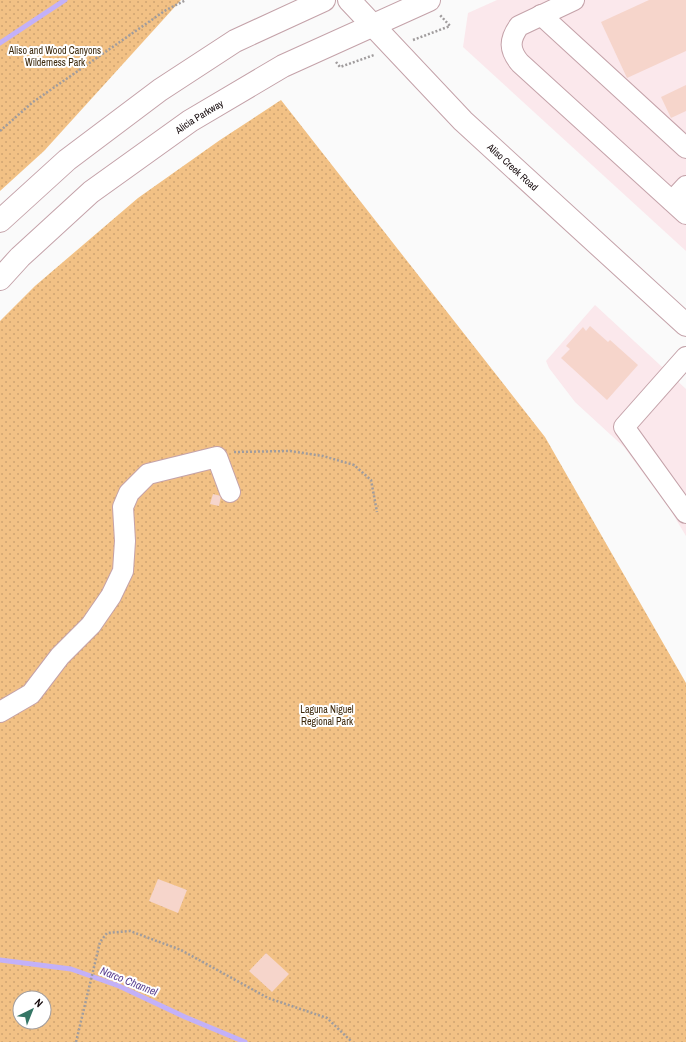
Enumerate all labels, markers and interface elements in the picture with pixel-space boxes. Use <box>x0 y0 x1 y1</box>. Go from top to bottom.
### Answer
park label: Aliso and Wood Canyons Wilderness Park <box>8 44 101 69</box>
street label: Alicia Parkway <box>172 96 226 137</box>
street label: Aliso Creek Road <box>484 140 541 193</box>
park label: Laguna Niguel Regional Park <box>300 703 354 728</box>
water label: Narco Channel <box>98 963 160 999</box>
north arrow <box>12 990 52 1030</box>
text: N <box>32 995 46 1010</box>

